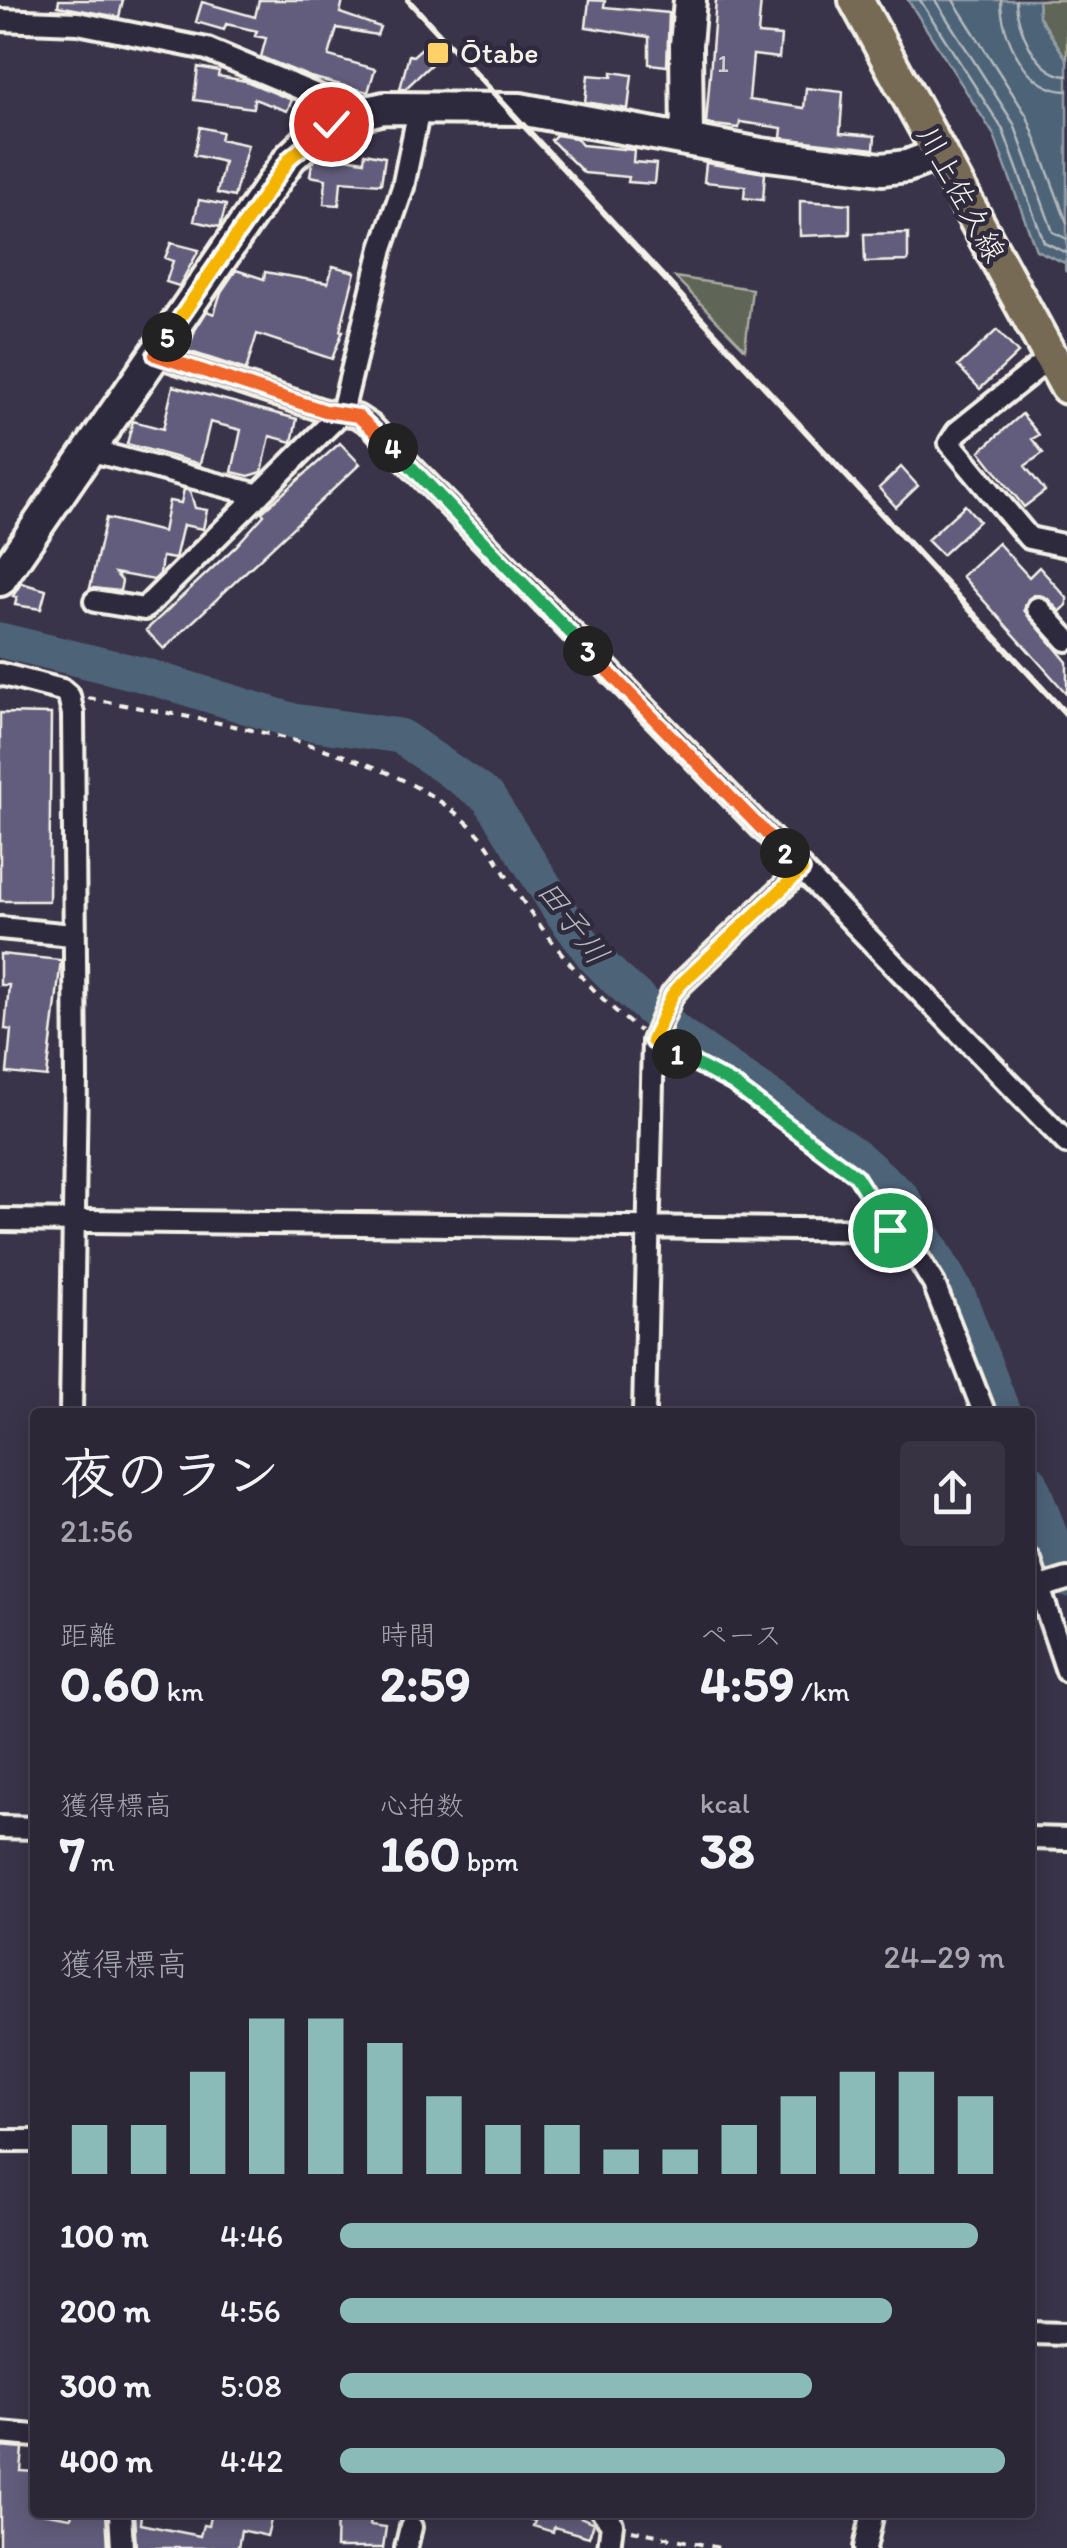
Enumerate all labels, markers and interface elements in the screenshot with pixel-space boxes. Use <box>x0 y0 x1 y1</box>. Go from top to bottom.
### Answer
place label: Ōtabe <box>460 34 539 71</box>
marker: Ōtabe <box>425 40 451 66</box>
house number: 1 <box>717 48 729 78</box>
pin <box>289 82 374 167</box>
icon: check <box>304 97 359 152</box>
street label: 川上佐久線 <box>909 119 1014 268</box>
pin: 5 <box>142 312 192 362</box>
text: 5 <box>160 320 174 354</box>
pin: 4 <box>368 423 418 473</box>
text: 4 <box>385 431 401 465</box>
pin: 3 <box>563 626 613 676</box>
text: 3 <box>580 634 596 668</box>
pin: 2 <box>760 828 810 878</box>
text: 2 <box>778 836 792 870</box>
water label: 田子川 <box>529 872 617 972</box>
pin: 1 <box>652 1029 702 1079</box>
text: 1 <box>671 1037 684 1071</box>
pin <box>848 1188 933 1273</box>
icon: arrive <box>863 1203 918 1258</box>
text: 夜のラン <box>60 1441 280 1507</box>
button: share <box>900 1441 1005 1546</box>
text: 21:56 <box>60 1512 133 1550</box>
text: 距離 <box>60 1618 116 1652</box>
text: 時間 <box>380 1618 436 1652</box>
text: ペース <box>700 1618 782 1652</box>
text: 0.60 <box>60 1653 160 1714</box>
text: 2:59 <box>380 1653 471 1714</box>
text: 4:59 <box>700 1653 795 1714</box>
text: km <box>160 1674 204 1708</box>
text: /km <box>795 1674 850 1708</box>
text: kcal <box>700 1786 750 1820</box>
text: 獲得標高 <box>60 1788 172 1822</box>
text: 心拍数 <box>380 1788 464 1822</box>
text: 38 <box>700 1820 755 1881</box>
text: 7 <box>60 1823 85 1884</box>
text: 160 <box>380 1823 460 1884</box>
text: m <box>85 1844 115 1878</box>
text: bpm <box>460 1844 519 1878</box>
text: 24–29 m <box>883 1938 1005 1976</box>
text: 獲得標高 <box>60 1945 188 1983</box>
text: 100 m <box>60 2217 148 2255</box>
text: 4:46 <box>220 2217 283 2255</box>
text: 200 m <box>60 2292 150 2330</box>
text: 4:56 <box>220 2292 281 2330</box>
text: 300 m <box>60 2367 151 2405</box>
text: 5:08 <box>220 2367 282 2405</box>
text: 400 m <box>60 2442 153 2480</box>
text: 4:42 <box>220 2442 283 2480</box>

